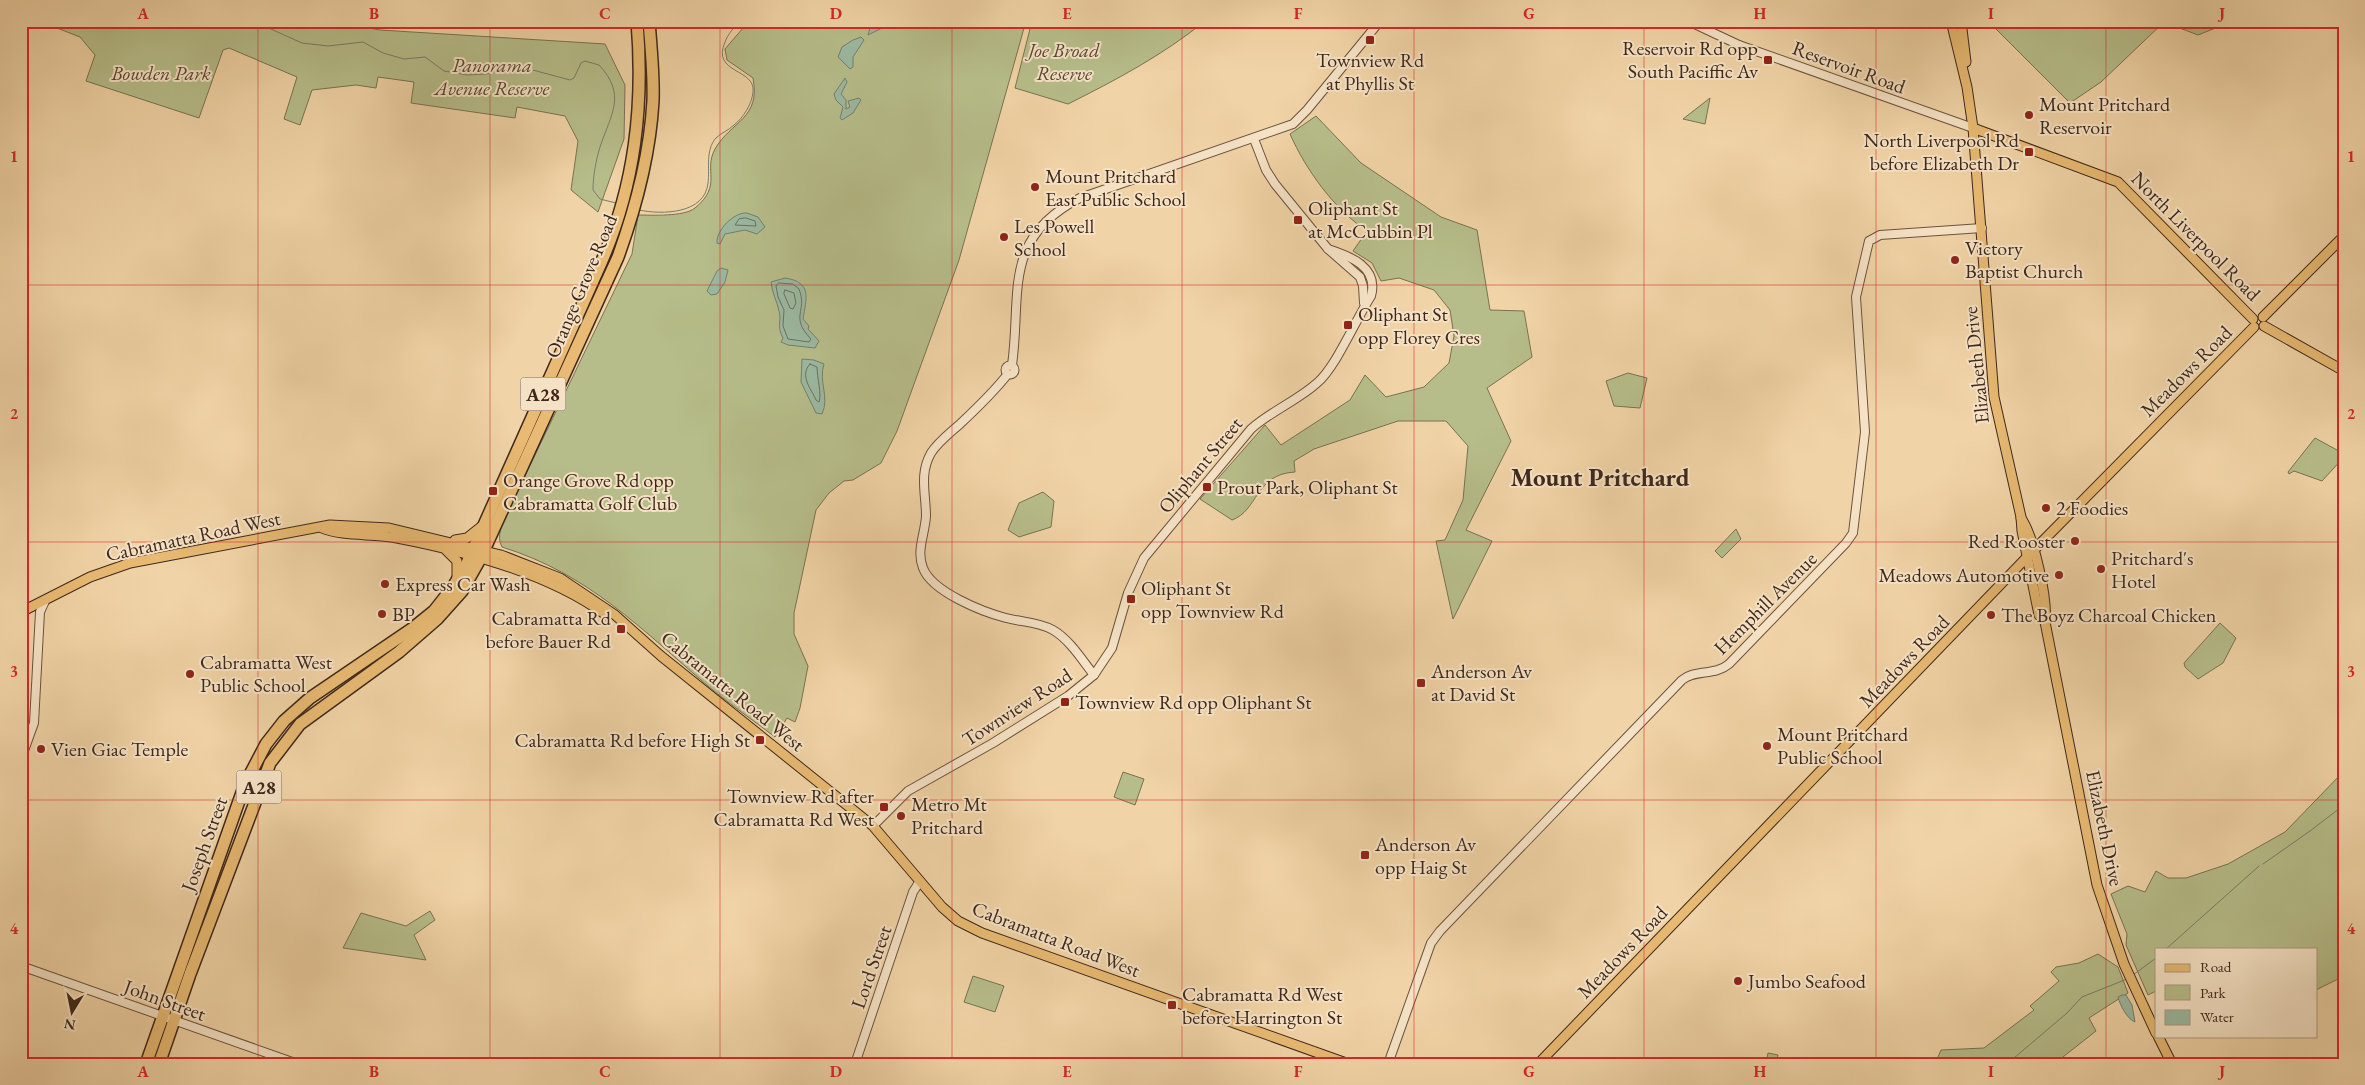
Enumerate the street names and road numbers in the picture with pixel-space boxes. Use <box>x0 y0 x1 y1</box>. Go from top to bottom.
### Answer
street label: Reservoir Road <box>1789 35 1910 100</box>
street label: North Liverpool Road <box>2126 166 2267 307</box>
street label: Orange Grove Road <box>539 209 623 362</box>
street label: Elizabeth Drive <box>1957 305 1995 425</box>
street label: Meadows Road <box>2135 319 2238 422</box>
road number: A28 <box>520 378 566 410</box>
street label: Oliphant Street <box>1152 411 1248 519</box>
street label: Cabramatta Road West <box>103 505 283 567</box>
street label: Hemphill Avenue <box>1708 546 1822 660</box>
street label: Meadows Road <box>1853 608 1955 713</box>
street label: Cabramatta Road West <box>656 625 811 758</box>
street label: Townview Road <box>957 661 1078 752</box>
street label: Elizabeth Drive <box>2080 768 2130 889</box>
road number: A28 <box>236 770 282 804</box>
street label: Joseph Street <box>174 792 233 897</box>
street label: Cabramatta Road West <box>968 895 1144 983</box>
street label: Meadows Road <box>1571 899 1673 1004</box>
street label: Lord Street <box>845 921 898 1012</box>
street label: John Street <box>119 973 210 1027</box>

